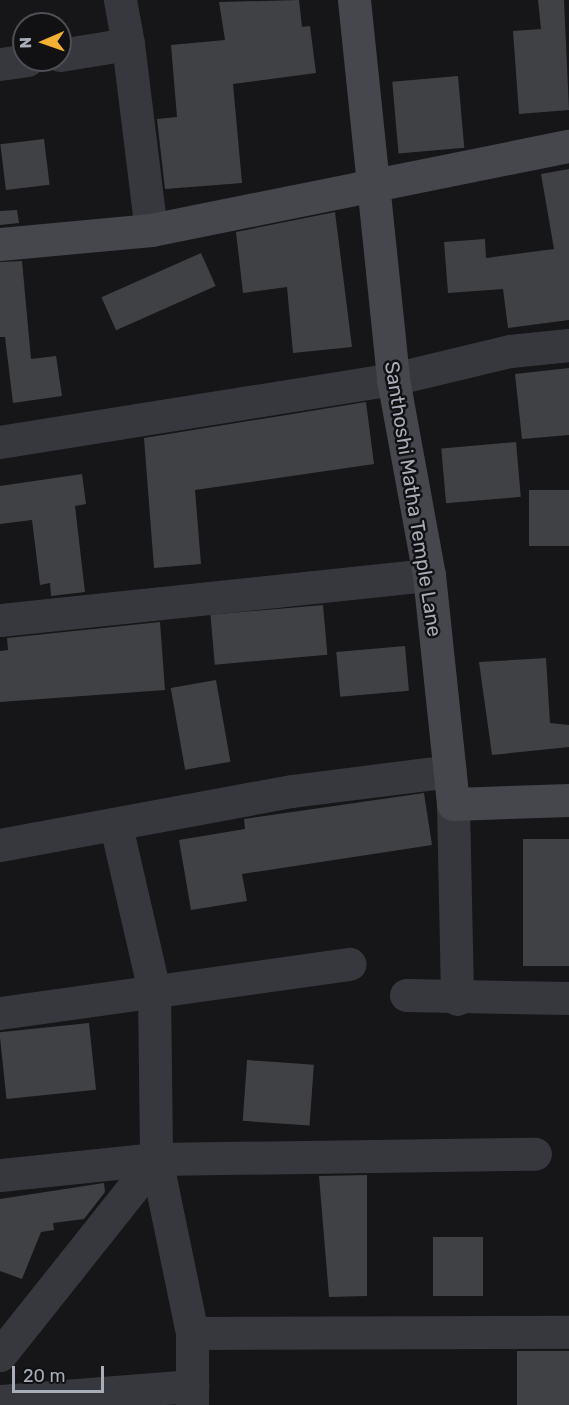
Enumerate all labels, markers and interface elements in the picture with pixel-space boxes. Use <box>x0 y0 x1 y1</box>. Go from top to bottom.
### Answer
north arrow <box>12 12 72 72</box>
text: N <box>16 36 35 49</box>
street label: Santhoshi Matha Temple Lane <box>379 359 447 639</box>
scale bar <box>15 1354 106 1392</box>
text: 20 m <box>23 1365 65 1387</box>

